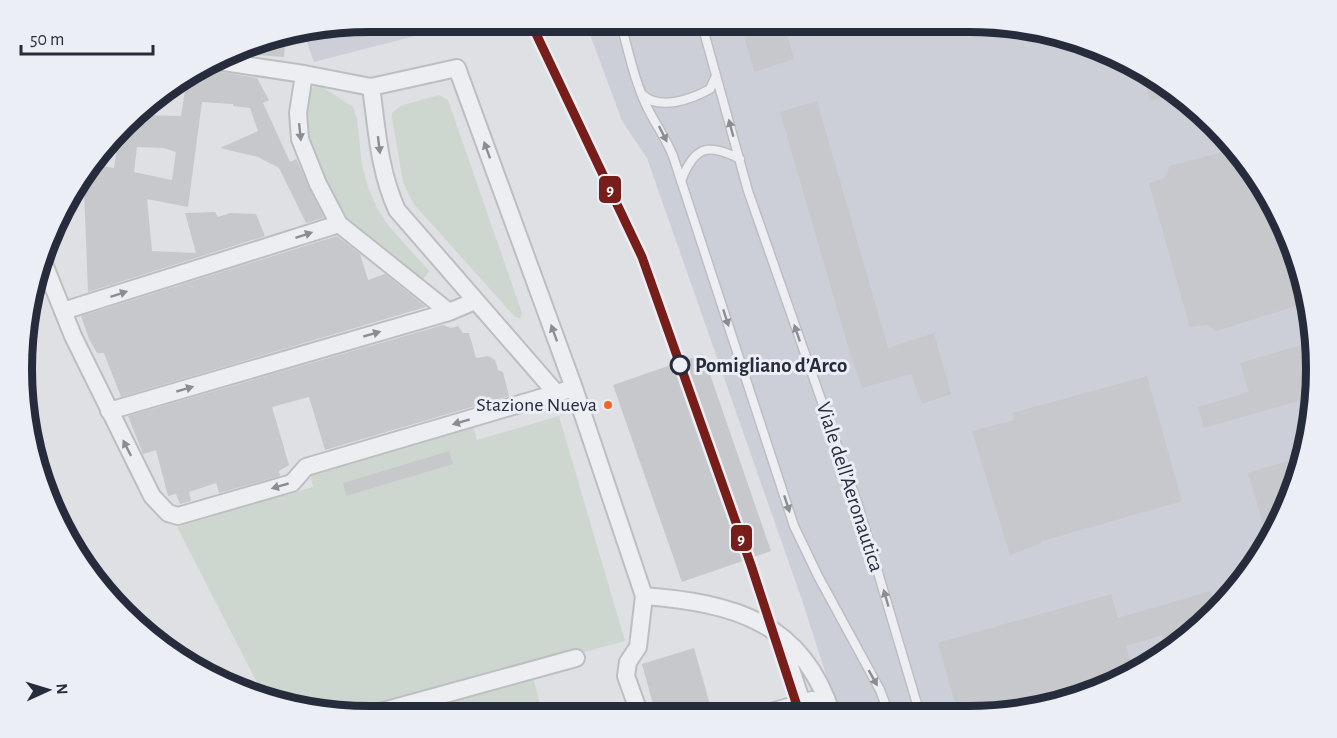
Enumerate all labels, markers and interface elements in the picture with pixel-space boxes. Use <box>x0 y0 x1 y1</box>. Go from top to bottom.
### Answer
scale bar <box>21 18 153 56</box>
text: 50 m <box>30 31 64 49</box>
one-way arrow <box>726 119 735 137</box>
one-way arrow <box>295 122 305 141</box>
one-way arrow <box>658 126 668 143</box>
one-way arrow <box>374 135 383 154</box>
one-way arrow <box>482 141 492 159</box>
line badge: 9 <box>598 175 622 204</box>
text: 9 <box>606 182 614 198</box>
one-way arrow <box>295 230 313 239</box>
one-way arrow <box>110 289 128 298</box>
one-way arrow <box>722 310 731 328</box>
one-way arrow <box>549 324 559 342</box>
one-way arrow <box>792 324 802 342</box>
one-way arrow <box>363 329 381 339</box>
marker: Pomigliano d’Arco <box>670 355 690 375</box>
place label: Pomigliano d’Arco <box>695 355 847 376</box>
one-way arrow <box>176 383 194 393</box>
place label: Stazione Nueva <box>476 395 597 415</box>
marker: Stazione Nueva <box>602 399 614 411</box>
street label: Viale dell’Aeronautica <box>813 400 887 575</box>
one-way arrow <box>452 418 470 427</box>
one-way arrow <box>123 439 132 456</box>
one-way arrow <box>271 482 289 491</box>
one-way arrow <box>783 495 792 513</box>
line badge: 9 <box>730 524 753 552</box>
text: 9 <box>737 531 745 547</box>
one-way arrow <box>881 589 890 607</box>
north arrow <box>18 660 78 720</box>
one-way arrow <box>868 670 878 687</box>
text: N <box>54 683 70 695</box>

